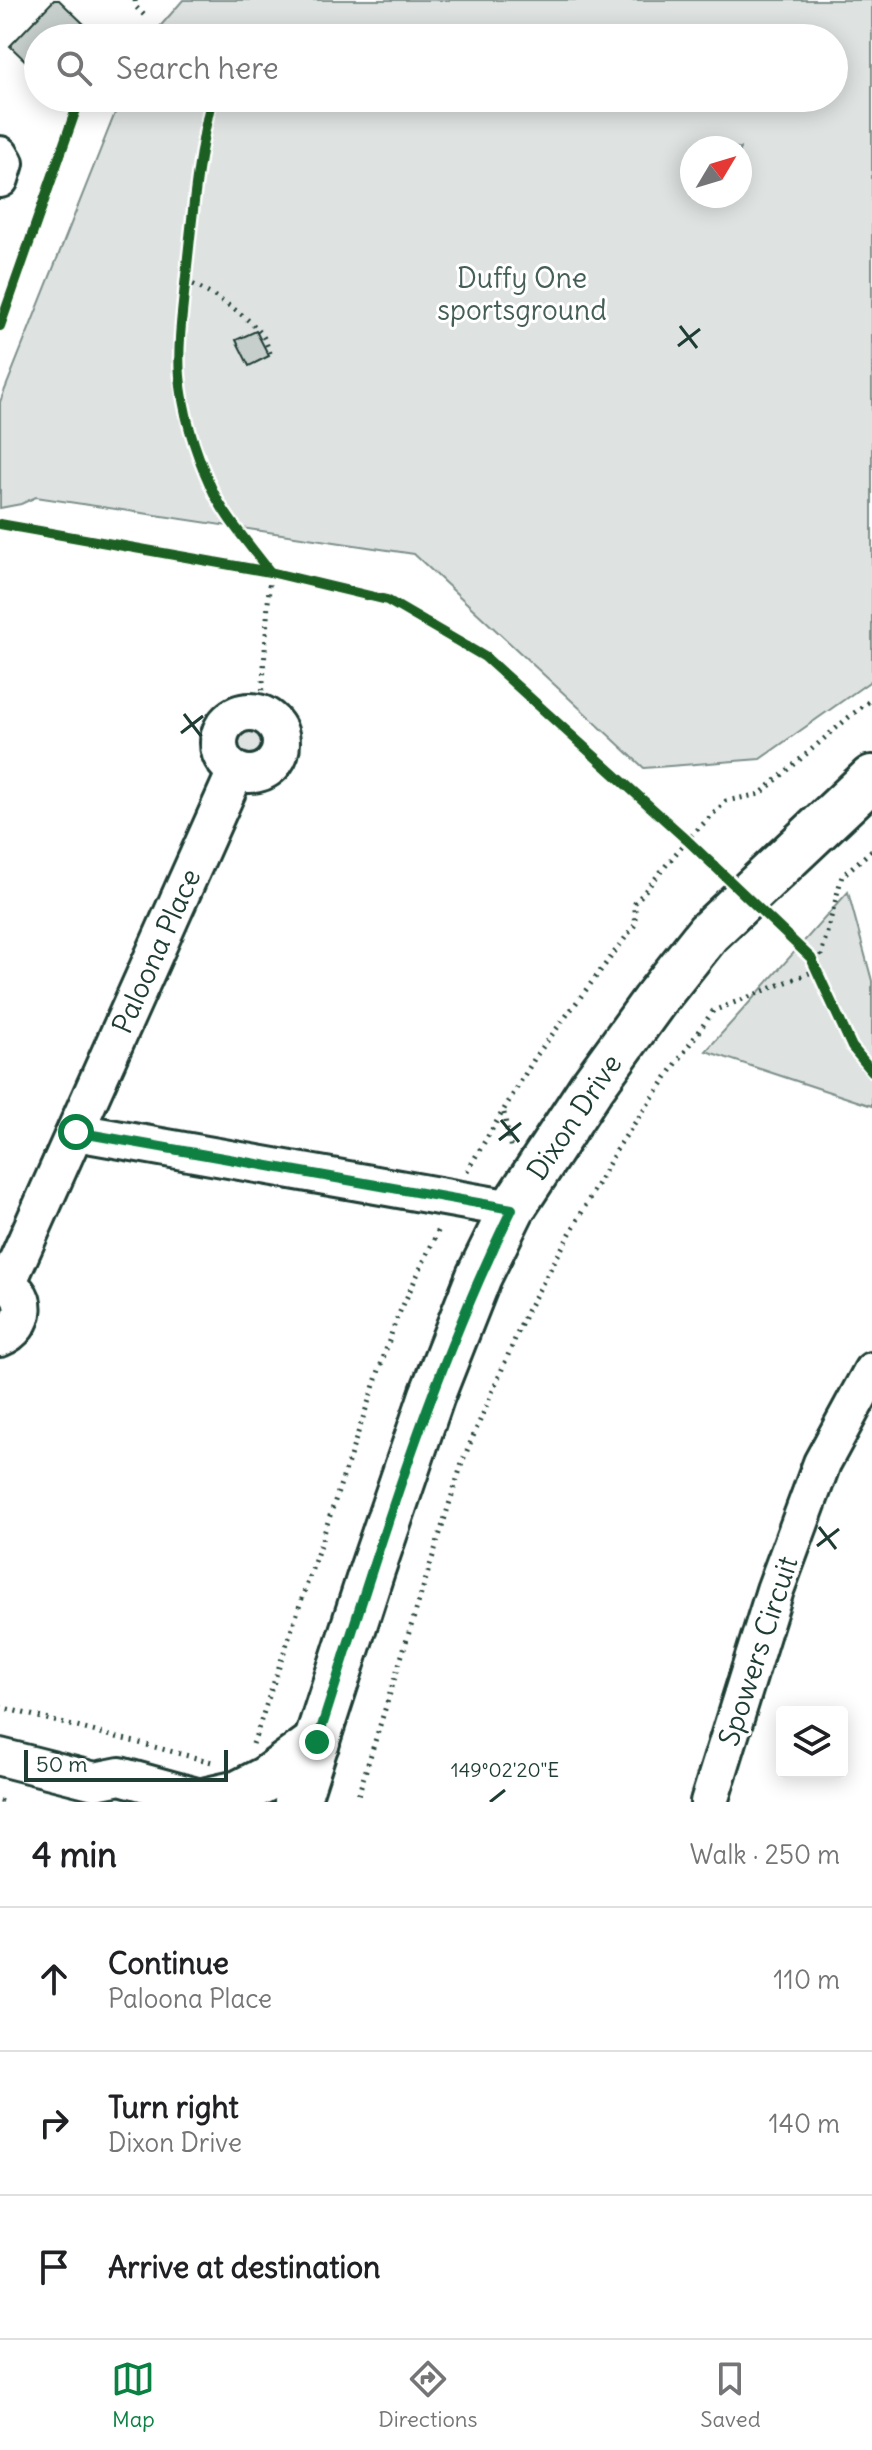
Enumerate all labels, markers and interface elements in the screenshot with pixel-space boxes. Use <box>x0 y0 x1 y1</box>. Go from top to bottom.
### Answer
search box <box>24 24 848 112</box>
icon: search <box>52 46 96 90</box>
text: Search here <box>116 49 279 87</box>
north arrow <box>680 136 752 208</box>
park label: Duffy One sportsground <box>437 260 607 328</box>
street label: Paloona Place <box>104 863 208 1039</box>
street label: Dixon Drive <box>519 1047 629 1187</box>
route start <box>58 1114 94 1150</box>
street label: Spowers Circuit <box>710 1552 806 1750</box>
map controls <box>776 1706 848 1778</box>
button: layers <box>776 1706 848 1778</box>
route end <box>299 1724 335 1760</box>
scale bar <box>24 1746 228 1782</box>
text: 50 m <box>36 1750 88 1778</box>
text: 149°02'20"E <box>451 1757 559 1782</box>
text: 4 min <box>32 1833 117 1876</box>
text: Walk · 250 m <box>690 1838 840 1871</box>
text: Continue <box>108 1944 229 1982</box>
icon: ahead <box>32 1957 76 2001</box>
text: 110 m <box>773 1963 840 1996</box>
text: Paloona Place <box>108 1982 272 2015</box>
text: Turn right <box>108 2088 239 2126</box>
icon: right <box>32 2101 76 2145</box>
text: 140 m <box>769 2107 840 2140</box>
text: Dixon Drive <box>108 2126 242 2159</box>
icon: arrive <box>32 2245 76 2289</box>
text: Arrive at destination <box>108 2248 380 2286</box>
tab: Map <box>111 2357 155 2433</box>
tab: Directions <box>378 2357 478 2433</box>
tab: Saved <box>700 2357 761 2433</box>

